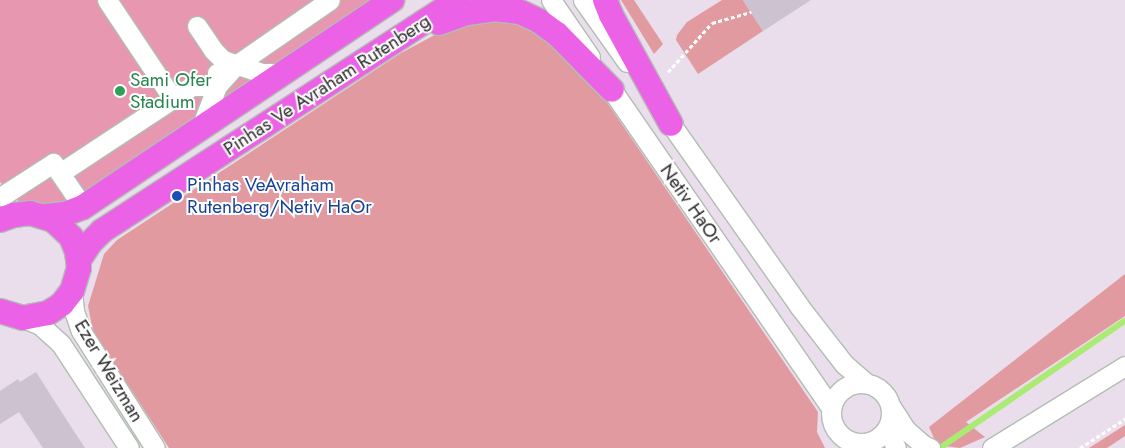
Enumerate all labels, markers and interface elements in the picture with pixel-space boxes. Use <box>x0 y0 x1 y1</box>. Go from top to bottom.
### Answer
street label: Pinhas Ve Avraham Rutenberg <box>219 9 435 161</box>
place label: Sami Ofer Stadium <box>130 69 212 113</box>
marker: Sami Ofer Stadium <box>114 85 126 97</box>
street label: Netiv HaOr <box>655 160 727 248</box>
place label: Pinhas VeAvraham Rutenberg/Netiv HaOr <box>187 174 372 218</box>
marker: Pinhas VeAvraham Rutenberg/Netiv HaOr <box>171 190 183 202</box>
street label: Ezer Weizman <box>69 316 149 426</box>

